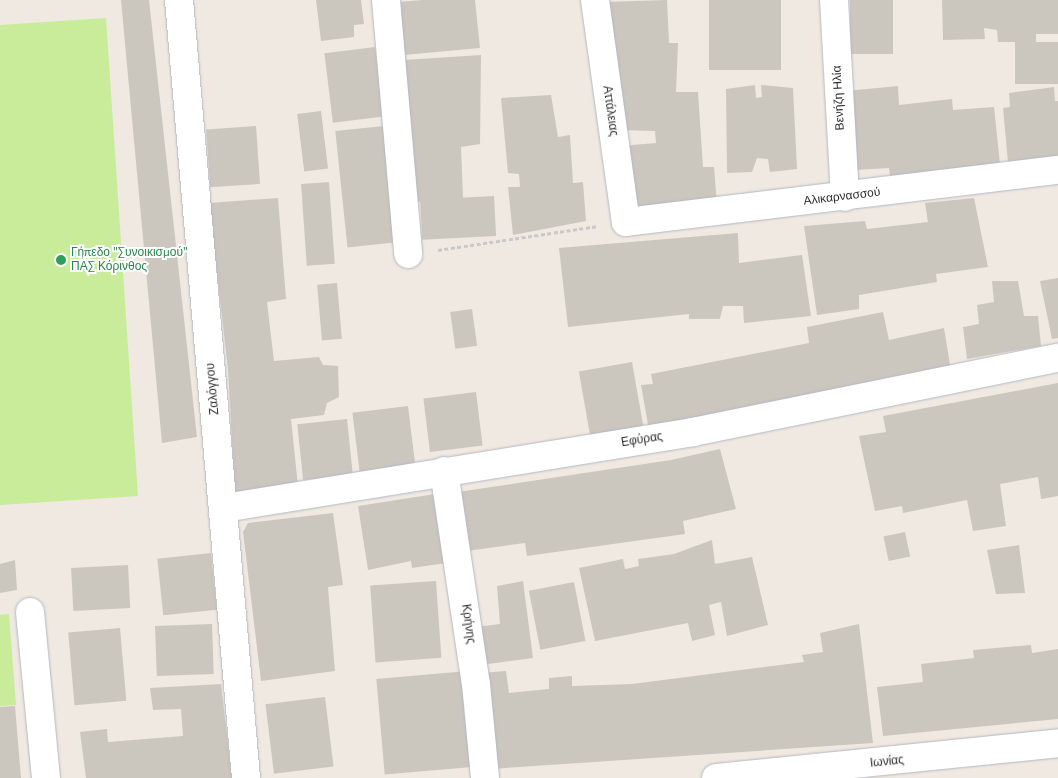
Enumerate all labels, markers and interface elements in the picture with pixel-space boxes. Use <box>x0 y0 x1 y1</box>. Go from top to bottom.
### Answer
street label: Βενήζη Ηλία <box>830 65 848 131</box>
street label: Αττάλειας <box>599 85 621 137</box>
street label: Αλικαρνασσού <box>803 185 881 209</box>
place label: Γήπεδο "Συνοικισμού" ΠΑΣ Κόρινθος <box>71 246 188 274</box>
marker: Γήπεδο "Συνοικισμού" ΠΑΣ Κόρινθος <box>55 254 67 266</box>
street label: Ζαλόγγου <box>204 362 222 416</box>
street label: Εφύρας <box>620 430 664 450</box>
street label: Κρήνης <box>458 603 478 645</box>
street label: Ιωνίας <box>869 753 905 771</box>

